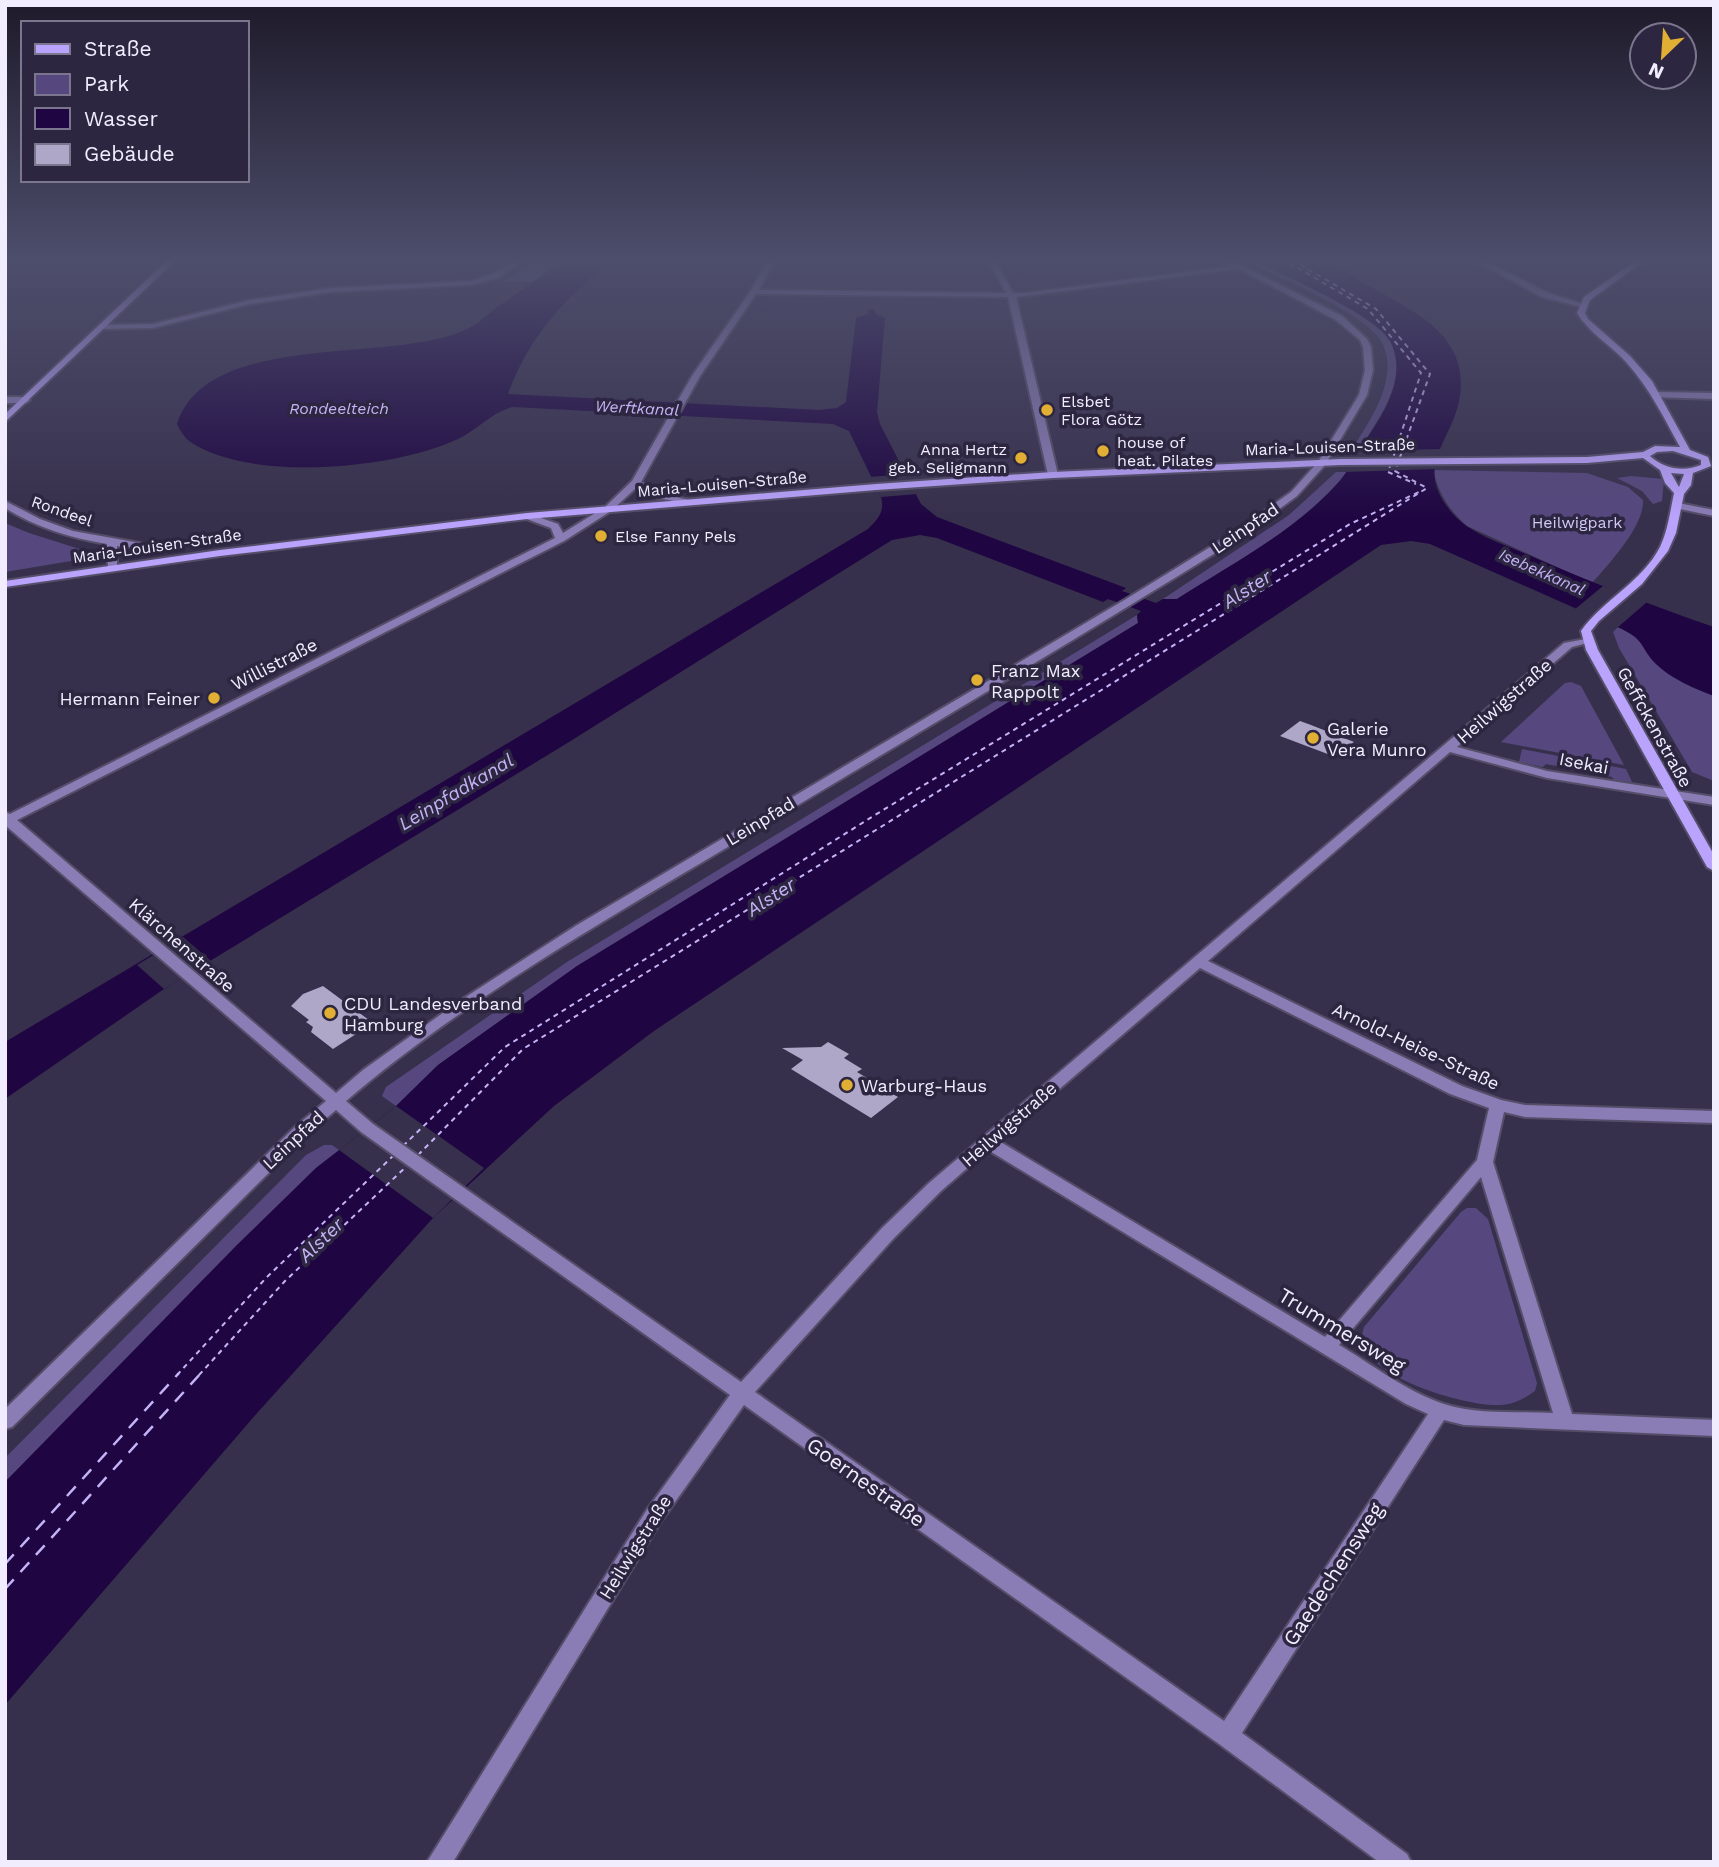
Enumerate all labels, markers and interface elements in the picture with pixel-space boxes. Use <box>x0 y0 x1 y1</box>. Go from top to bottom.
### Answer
legend <box>21 21 248 182</box>
north arrow <box>1628 21 1698 91</box>
text: Straße <box>84 36 152 61</box>
text: N <box>1645 58 1667 84</box>
text: Park <box>84 71 129 96</box>
text: Wasser <box>84 106 158 131</box>
text: Gebäude <box>84 141 175 166</box>
place label: Elsbet Flora Götz <box>1061 392 1142 429</box>
water label: Werftkanal <box>594 396 680 420</box>
water label: Rondeelteich <box>289 399 389 418</box>
marker: Elsbet Flora Götz <box>1039 402 1055 418</box>
place label: house of heat. Pilates <box>1117 433 1213 470</box>
street label: Maria-Louisen-Straße <box>1245 435 1415 459</box>
place label: Anna Hertz geb. Seligmann <box>889 440 1007 477</box>
marker: house of heat. Pilates <box>1095 443 1111 459</box>
marker: Anna Hertz geb. Seligmann <box>1013 450 1029 466</box>
street label: Maria-Louisen-Straße <box>636 467 808 501</box>
street label: Rondeel <box>29 492 95 530</box>
street label: Leinpfad <box>1208 498 1282 558</box>
park label: Heilwigpark <box>1532 513 1622 532</box>
street label: Maria-Louisen-Straße <box>71 525 243 567</box>
place label: Else Fanny Pels <box>615 527 736 546</box>
marker: Else Fanny Pels <box>593 528 609 544</box>
water label: Isebekkanal <box>1496 545 1588 599</box>
water label: Alster <box>1217 564 1276 614</box>
street label: Willistraße <box>227 633 321 695</box>
street label: Heilwigstraße <box>1452 654 1556 748</box>
place label: Franz Max Rappolt <box>991 660 1080 702</box>
street label: Geffckenstraße <box>1613 663 1697 791</box>
marker: Franz Max Rappolt <box>969 672 985 688</box>
place label: Hermann Feiner <box>59 688 200 709</box>
marker: Hermann Feiner <box>206 690 222 706</box>
place label: Galerie Vera Munro <box>1327 718 1427 760</box>
marker: Galerie Vera Munro <box>1305 730 1321 746</box>
street label: Isekai <box>1557 748 1611 778</box>
water label: Leinpfadkanal <box>394 749 518 835</box>
street label: Leinpfad <box>722 792 798 850</box>
water label: Alster <box>741 872 800 922</box>
street label: Klärchenstraße <box>125 893 239 997</box>
place label: CDU Landesverband Hamburg <box>344 993 522 1035</box>
street label: Arnold-Heise-Straße <box>1329 998 1503 1094</box>
marker: CDU Landesverband Hamburg <box>322 1005 338 1021</box>
place label: Warburg-Haus <box>861 1075 987 1096</box>
marker: Warburg-Haus <box>839 1077 855 1093</box>
street label: Heilwigstraße <box>957 1077 1061 1171</box>
street label: Leinpfad <box>258 1106 328 1174</box>
water label: Alster <box>293 1213 349 1268</box>
street label: Trummersweg <box>1274 1282 1411 1378</box>
street label: Goernestraße <box>802 1432 930 1532</box>
street label: Heilwigstraße <box>595 1491 675 1603</box>
street label: Gaedechensweg <box>1277 1497 1389 1650</box>

